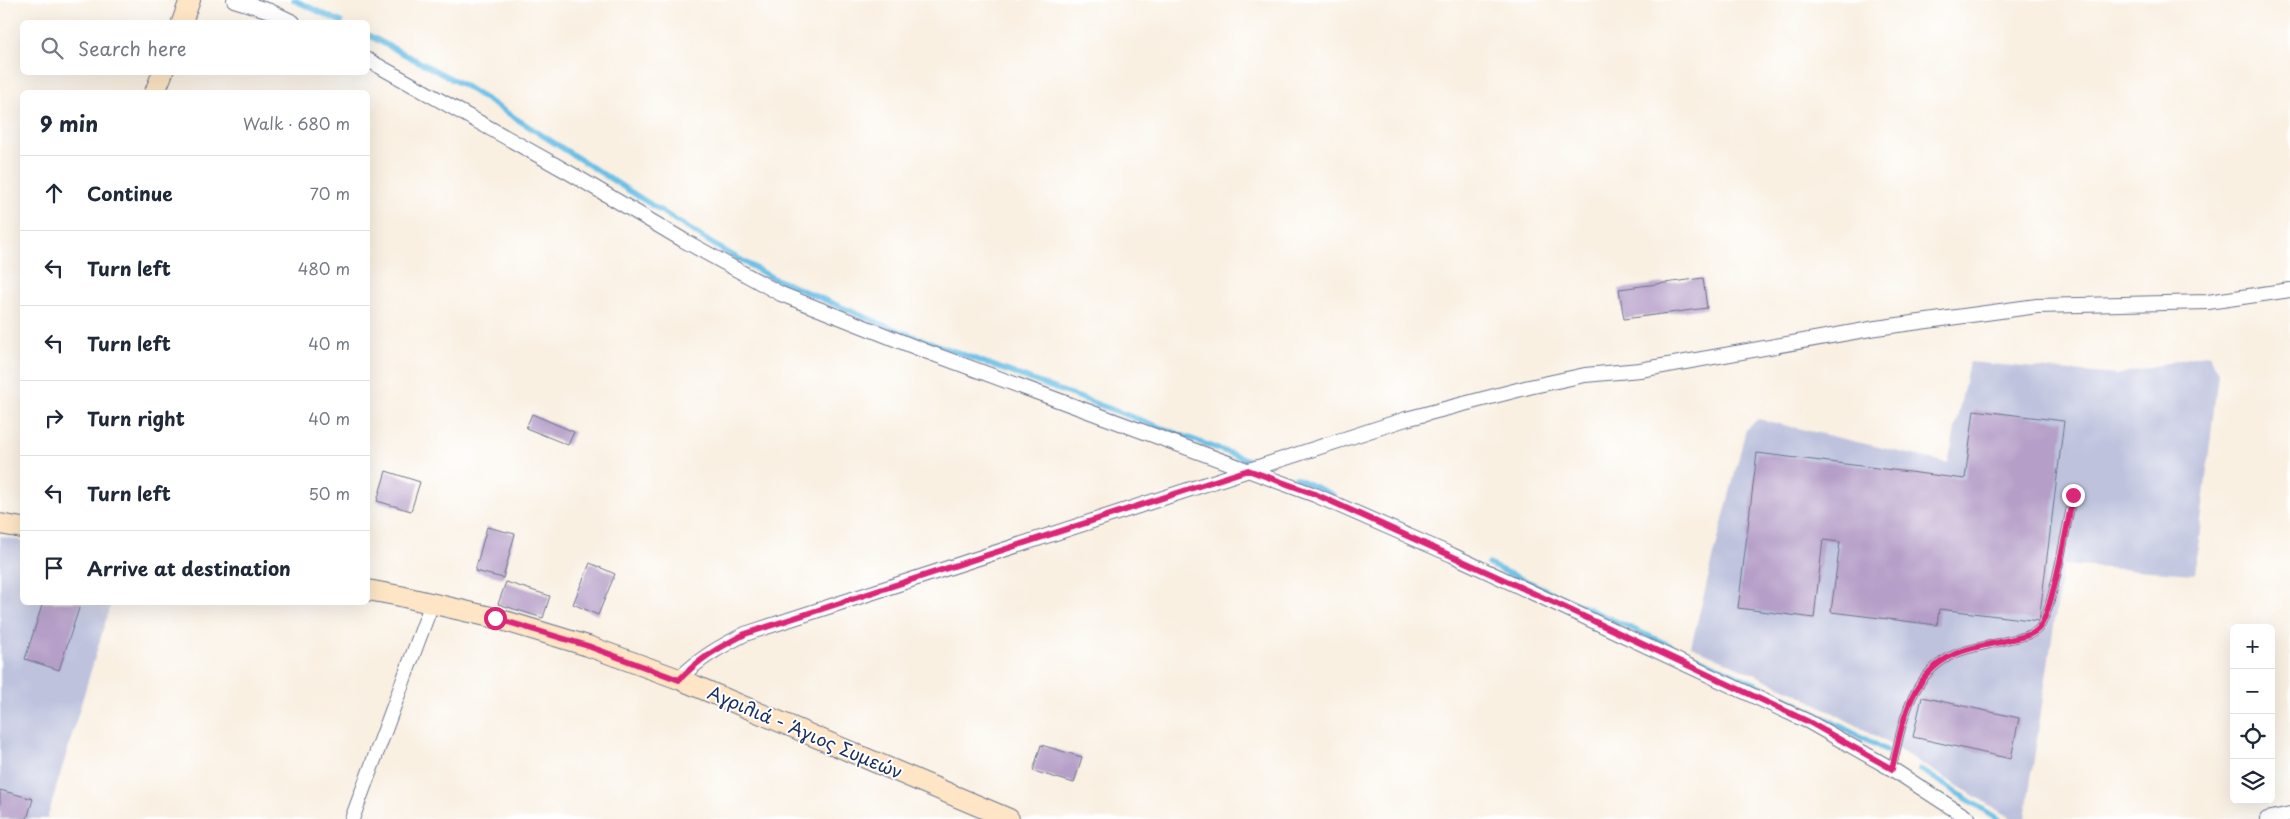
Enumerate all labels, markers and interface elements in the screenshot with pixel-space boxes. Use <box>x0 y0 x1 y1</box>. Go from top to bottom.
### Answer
search box <box>20 20 370 75</box>
icon: search <box>38 34 66 62</box>
text: Search here <box>78 34 187 62</box>
text: 9 min <box>40 107 98 139</box>
text: Walk · 680 m <box>243 111 350 135</box>
icon: ahead <box>40 179 68 207</box>
text: Continue <box>87 179 173 207</box>
text: 70 m <box>310 181 350 205</box>
icon: left <box>40 254 68 282</box>
text: Turn left <box>87 254 171 282</box>
text: 480 m <box>298 256 350 280</box>
icon: left <box>40 329 68 357</box>
text: Turn left <box>87 329 171 357</box>
text: 40 m <box>308 331 350 355</box>
icon: right <box>40 404 68 432</box>
text: Turn right <box>87 404 185 432</box>
text: 40 m <box>308 406 350 430</box>
icon: left <box>40 479 68 507</box>
text: Turn left <box>87 479 171 507</box>
text: 50 m <box>309 481 350 505</box>
route end <box>2062 484 2085 507</box>
icon: arrive <box>40 554 68 582</box>
text: Arrive at destination <box>87 554 291 582</box>
route start <box>484 607 507 630</box>
map controls <box>2230 624 2275 804</box>
button: + <box>2230 624 2275 669</box>
button: − <box>2230 669 2275 714</box>
street label: Αγριλιά - Άγιος Συμεών <box>704 678 907 785</box>
button: locate <box>2230 714 2275 759</box>
button: layers <box>2230 759 2275 804</box>

